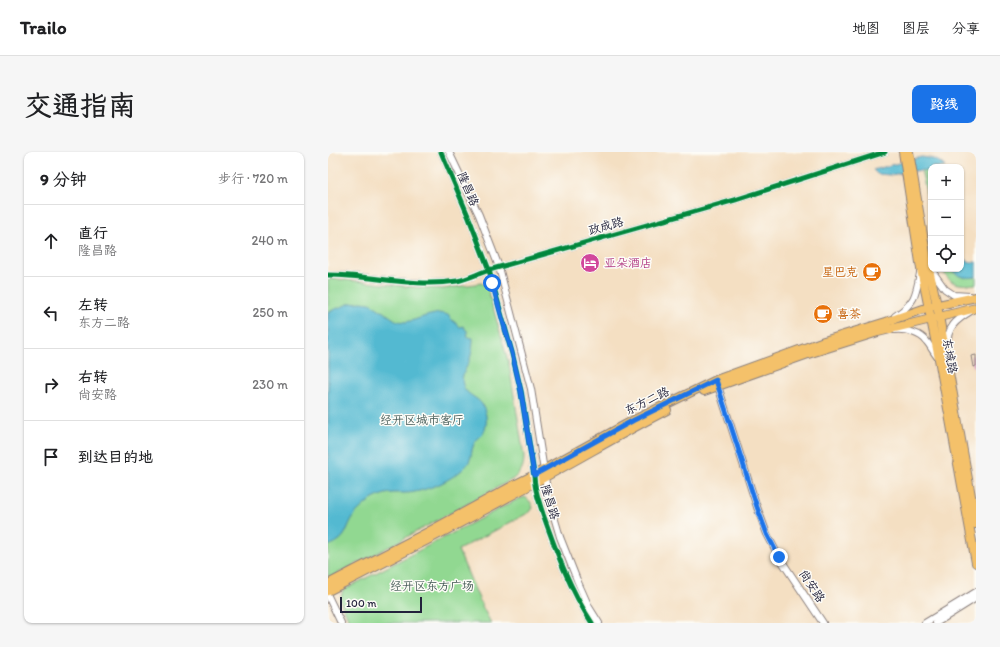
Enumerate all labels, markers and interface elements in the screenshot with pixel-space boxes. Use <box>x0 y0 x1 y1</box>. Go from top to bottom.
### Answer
text: Trailo <box>20 16 67 39</box>
text: 地图 <box>852 20 880 37</box>
text: 图层 <box>902 20 930 37</box>
text: 分享 <box>952 20 980 37</box>
button: 路线 <box>912 85 976 123</box>
text: 交通指南 <box>24 88 136 122</box>
map controls <box>928 164 964 272</box>
button: + <box>928 164 964 200</box>
text: 9 分钟 <box>40 169 87 189</box>
street label: 隆昌路 <box>455 170 481 208</box>
text: 步行 · 720 m <box>218 171 288 186</box>
button: − <box>928 200 964 236</box>
street label: 政成路 <box>587 214 625 238</box>
text: 直行 <box>78 224 108 242</box>
icon: ahead <box>40 230 62 252</box>
text: 240 m <box>251 233 288 248</box>
button: locate <box>928 236 964 272</box>
text: 隆昌路 <box>78 243 117 258</box>
hotel icon: 亚朵酒店 <box>579 252 601 274</box>
place label: 亚朵酒店 <box>604 256 652 270</box>
cafe icon: 星巴克 <box>861 261 883 283</box>
place label: 星巴克 <box>822 265 858 279</box>
route start <box>483 274 501 292</box>
text: 左转 <box>78 296 108 314</box>
icon: left <box>40 302 62 324</box>
cafe icon: 喜茶 <box>812 303 834 325</box>
text: 250 m <box>252 305 288 320</box>
place label: 喜茶 <box>837 307 861 321</box>
text: 东方二路 <box>78 315 130 330</box>
street label: 东城路 <box>940 337 960 375</box>
text: 右转 <box>78 368 108 386</box>
icon: right <box>40 374 62 396</box>
text: 230 m <box>252 377 288 392</box>
street label: 东方二路 <box>622 384 672 418</box>
text: 尚安路 <box>78 387 117 402</box>
park label: 经开区城市客厅 <box>380 413 464 427</box>
icon: arrive <box>40 446 62 468</box>
text: 到达目的地 <box>78 448 153 466</box>
street label: 隆昌路 <box>538 483 562 521</box>
route end <box>770 548 788 566</box>
street label: 尚安路 <box>796 567 828 605</box>
park label: 经开区东方广场 <box>390 579 474 593</box>
scale bar <box>340 595 422 614</box>
text: 100 m <box>346 597 376 610</box>

